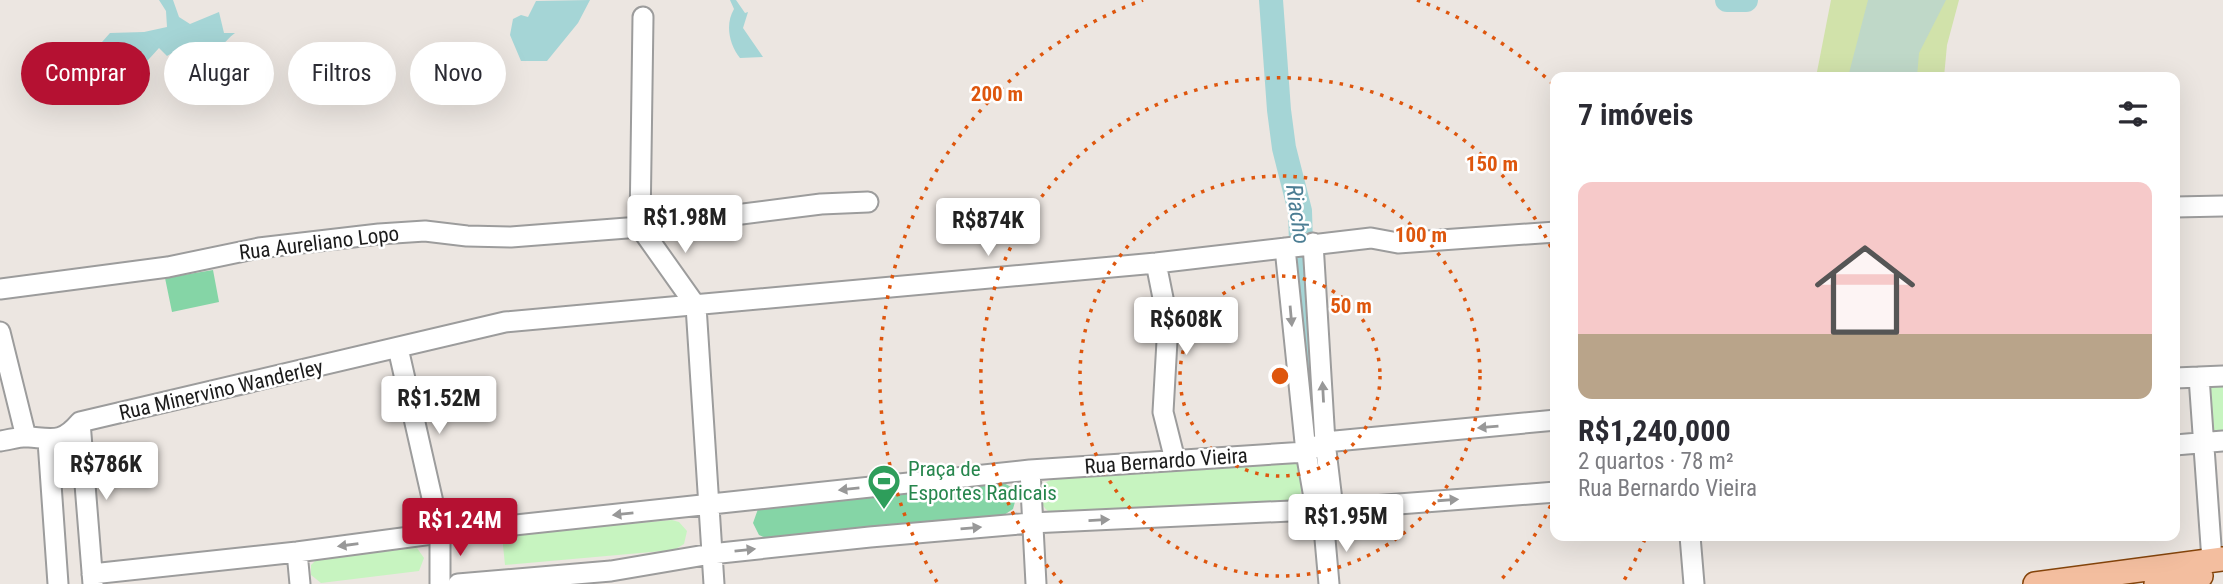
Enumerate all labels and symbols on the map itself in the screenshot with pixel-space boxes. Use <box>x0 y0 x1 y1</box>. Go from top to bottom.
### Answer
text: 200 m <box>971 82 1023 106</box>
text: 150 m <box>1466 152 1518 176</box>
water label: Riacho <box>1280 183 1315 246</box>
pin: R$1.98M <box>620 196 750 255</box>
pin: R$874K <box>931 198 1045 258</box>
street label: Rua Aureliano Lopo <box>238 221 400 265</box>
text: 100 m <box>1395 223 1447 247</box>
text: 50 m <box>1330 294 1372 318</box>
pin: R$608K <box>1129 298 1243 357</box>
one-way arrow <box>1286 305 1297 327</box>
street label: Rua Minervino Wanderley <box>117 355 326 425</box>
centre of rings <box>1268 364 1292 388</box>
pin: R$1.52M <box>374 376 504 436</box>
one-way arrow <box>1317 381 1328 403</box>
one-way arrow <box>1477 421 1499 432</box>
pin: R$786K <box>49 442 163 502</box>
street label: Rua Bernardo Vieira <box>1084 443 1248 479</box>
place label: Praça de Esportes Radicais <box>908 457 1057 505</box>
sports icon: Praça de Esportes Radicais <box>865 462 903 511</box>
one-way arrow <box>838 484 860 495</box>
pin: R$1.95M <box>1281 494 1411 554</box>
one-way arrow <box>1437 494 1459 505</box>
pin: R$1.24M <box>395 498 525 558</box>
one-way arrow <box>611 508 633 519</box>
one-way arrow <box>1088 514 1110 525</box>
one-way arrow <box>961 522 983 533</box>
one-way arrow <box>337 540 359 551</box>
one-way arrow <box>734 545 756 556</box>

